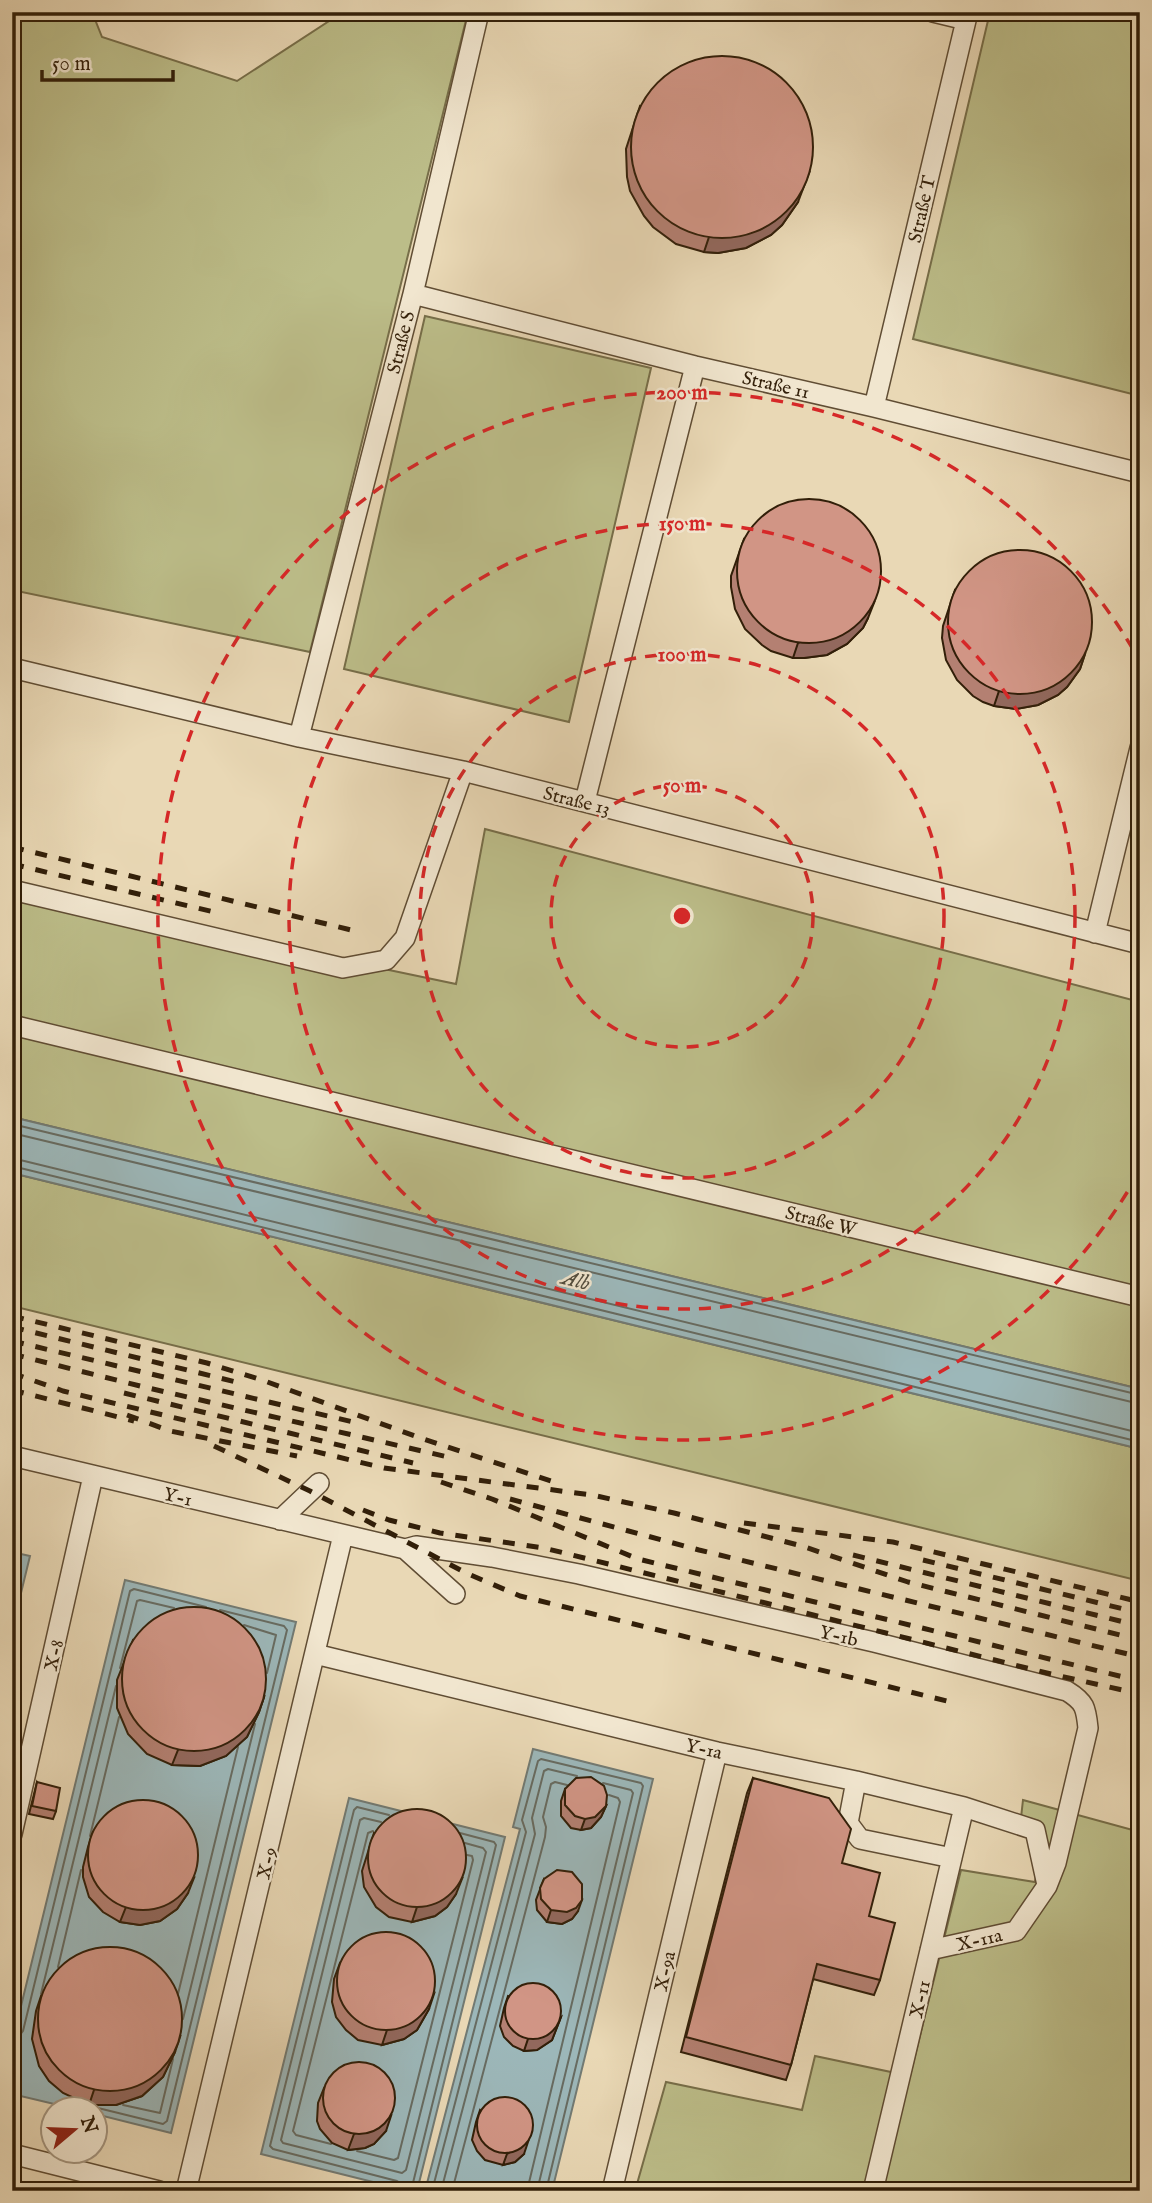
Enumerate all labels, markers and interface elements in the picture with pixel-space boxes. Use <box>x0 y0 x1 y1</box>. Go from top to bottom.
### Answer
scale bar <box>42 38 173 82</box>
text: 50 m <box>52 51 91 78</box>
street label: Straße T <box>904 173 942 245</box>
street label: Straße S <box>383 309 421 376</box>
street label: Straße 11 <box>740 367 812 405</box>
text: 200 m <box>656 380 708 407</box>
text: 150 m <box>659 511 706 538</box>
text: 100 m <box>657 642 707 669</box>
text: 50 m <box>663 773 702 800</box>
street label: Straße 13 <box>540 782 613 822</box>
centre of rings <box>670 904 694 928</box>
street label: Straße W <box>783 1202 859 1243</box>
water label: Alb <box>557 1265 592 1298</box>
street label: Y-1 <box>161 1483 194 1513</box>
street label: Y-1b <box>817 1621 860 1653</box>
street label: X-8 <box>40 1637 70 1674</box>
street label: Y-1a <box>683 1734 725 1766</box>
street label: X-9 <box>252 1845 284 1882</box>
street label: X-11a <box>954 1924 1006 1958</box>
street label: X-9a <box>650 1948 682 1994</box>
street label: X-11 <box>905 1978 937 2021</box>
north arrow <box>38 2094 108 2164</box>
text: N <box>74 2112 102 2137</box>

